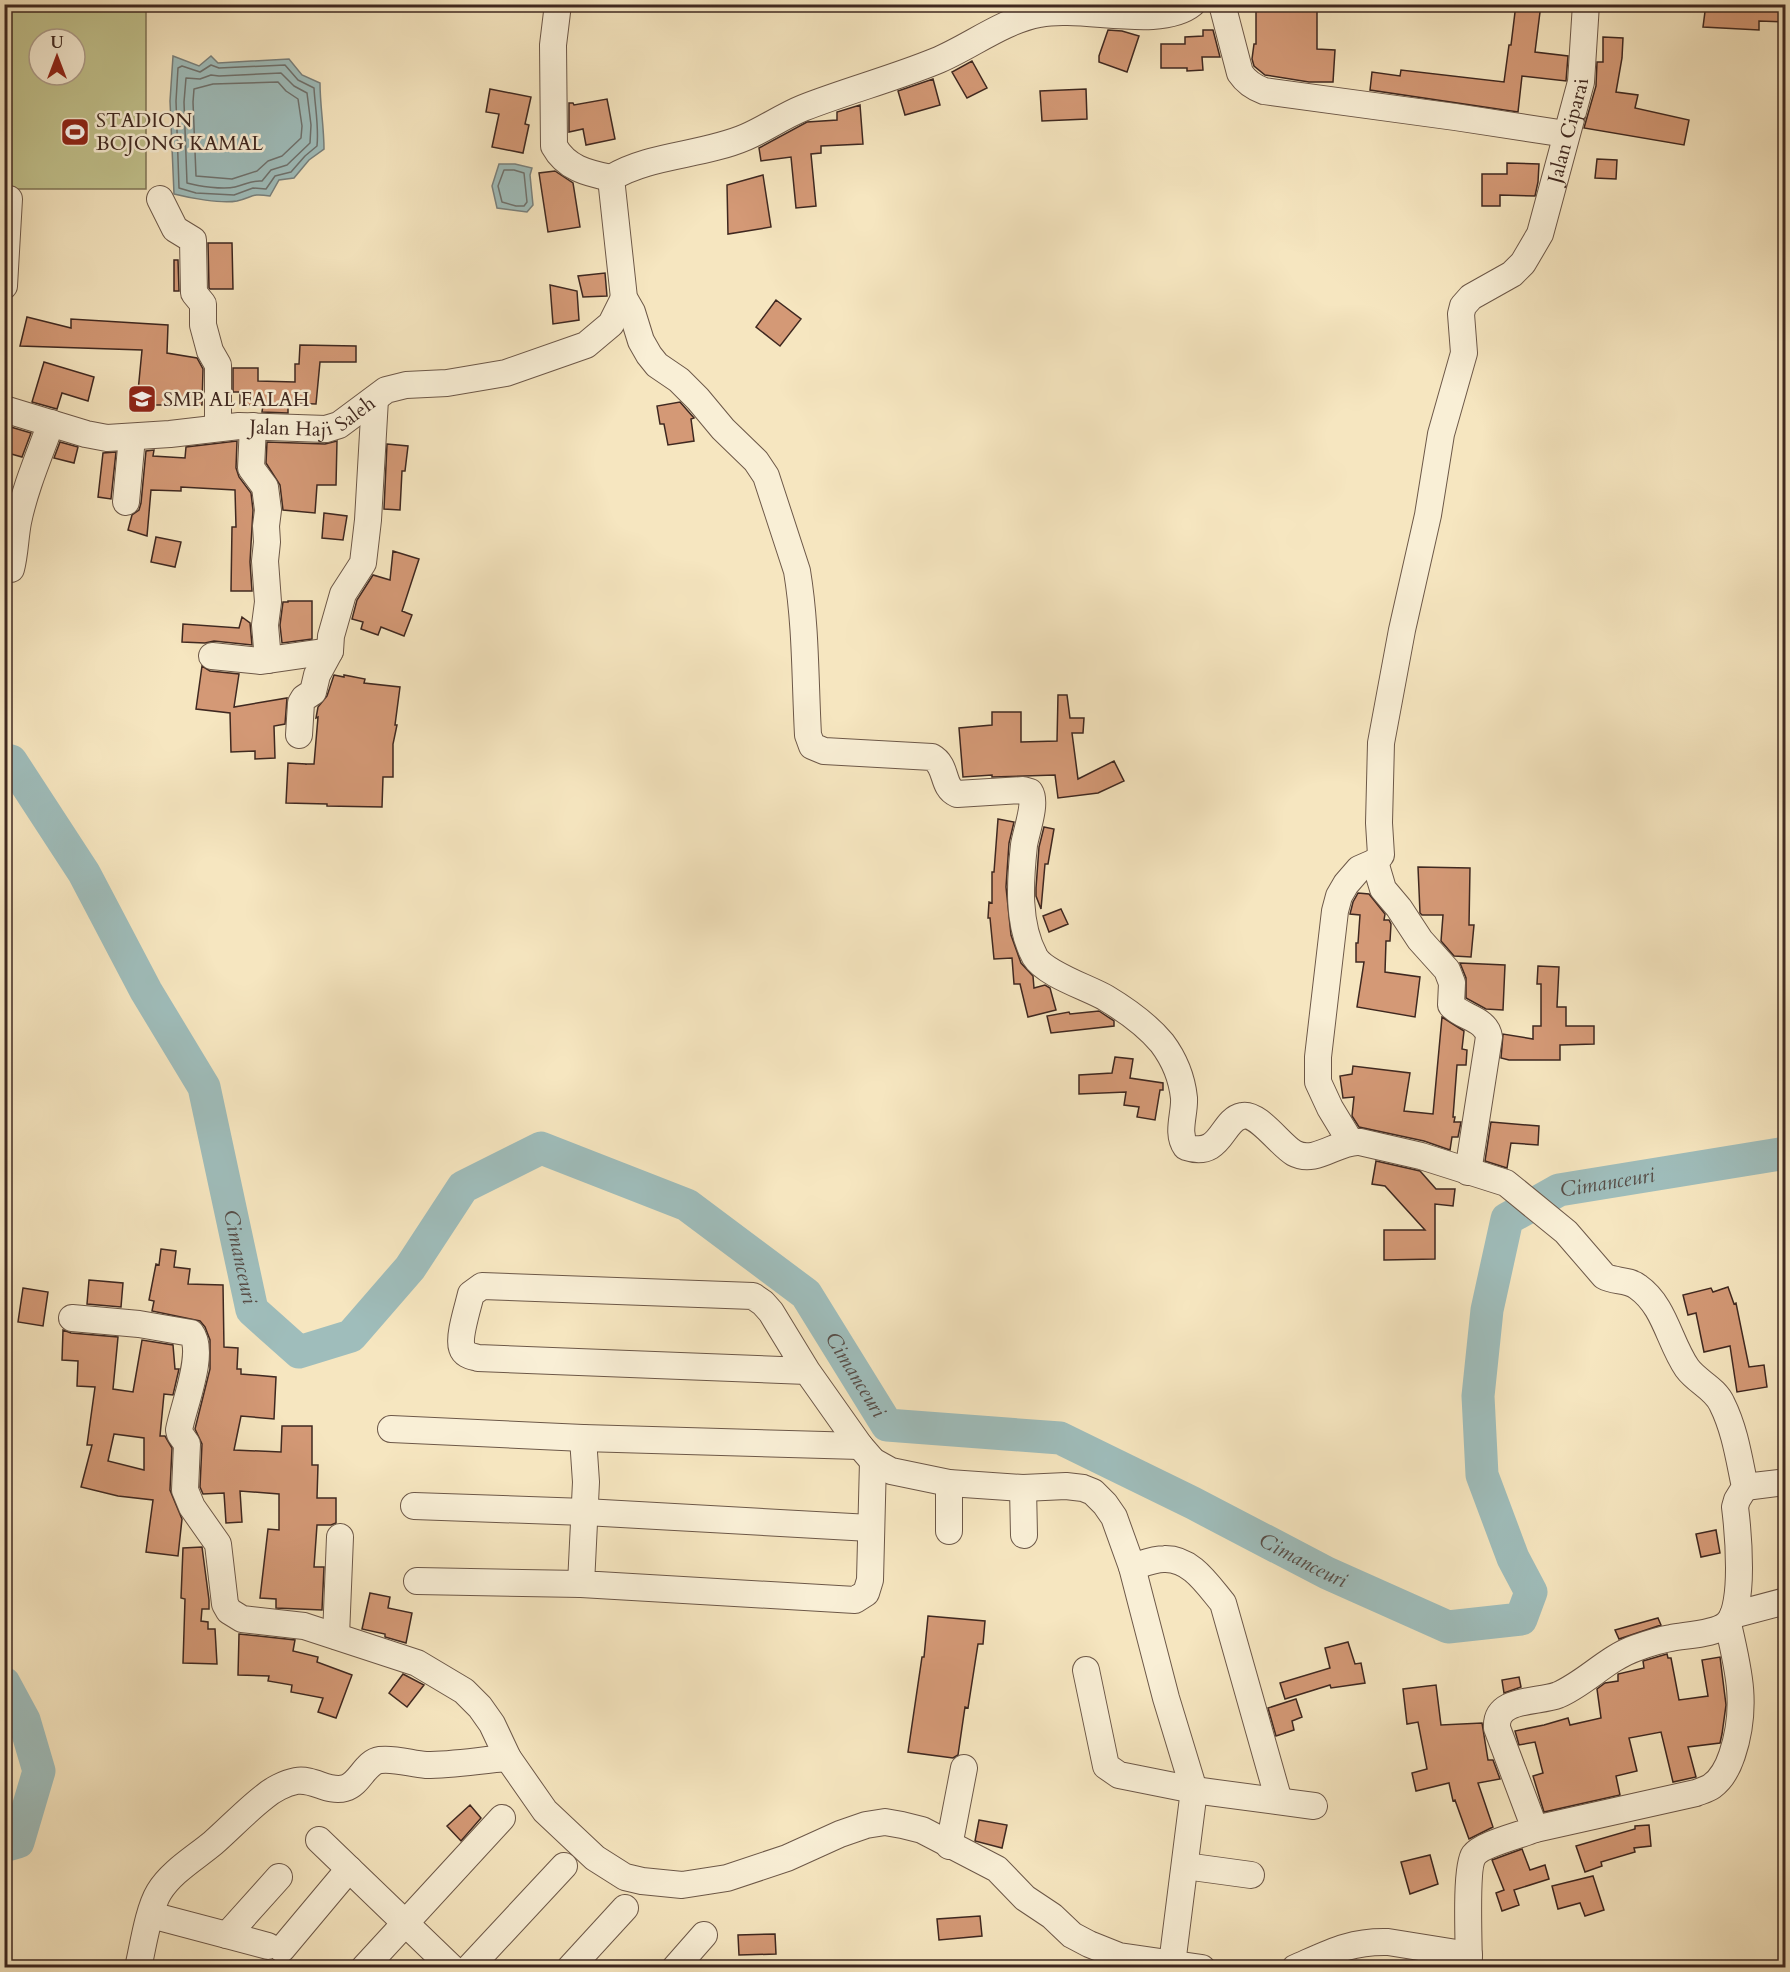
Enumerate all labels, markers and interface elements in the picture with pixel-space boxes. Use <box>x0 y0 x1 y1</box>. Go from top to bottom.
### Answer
north arrow <box>27 27 87 87</box>
text: U <box>50 32 64 54</box>
street label: Jalan Ciparai <box>1540 77 1595 189</box>
place label: STADION BOJONG KAMAL <box>96 107 264 157</box>
sports icon: STADION BOJONG KAMAL <box>59 116 91 148</box>
school or university icon: SMP AL FALAH <box>126 383 158 415</box>
place label: SMP AL FALAH <box>163 386 310 413</box>
street label: Jalan Haji Saleh <box>246 389 380 443</box>
water label: Cimanceuri <box>1558 1160 1657 1204</box>
water label: Cimanceuri <box>216 1207 265 1307</box>
water label: Cimanceuri <box>818 1326 893 1423</box>
water label: Cimanceuri <box>1254 1526 1352 1595</box>

